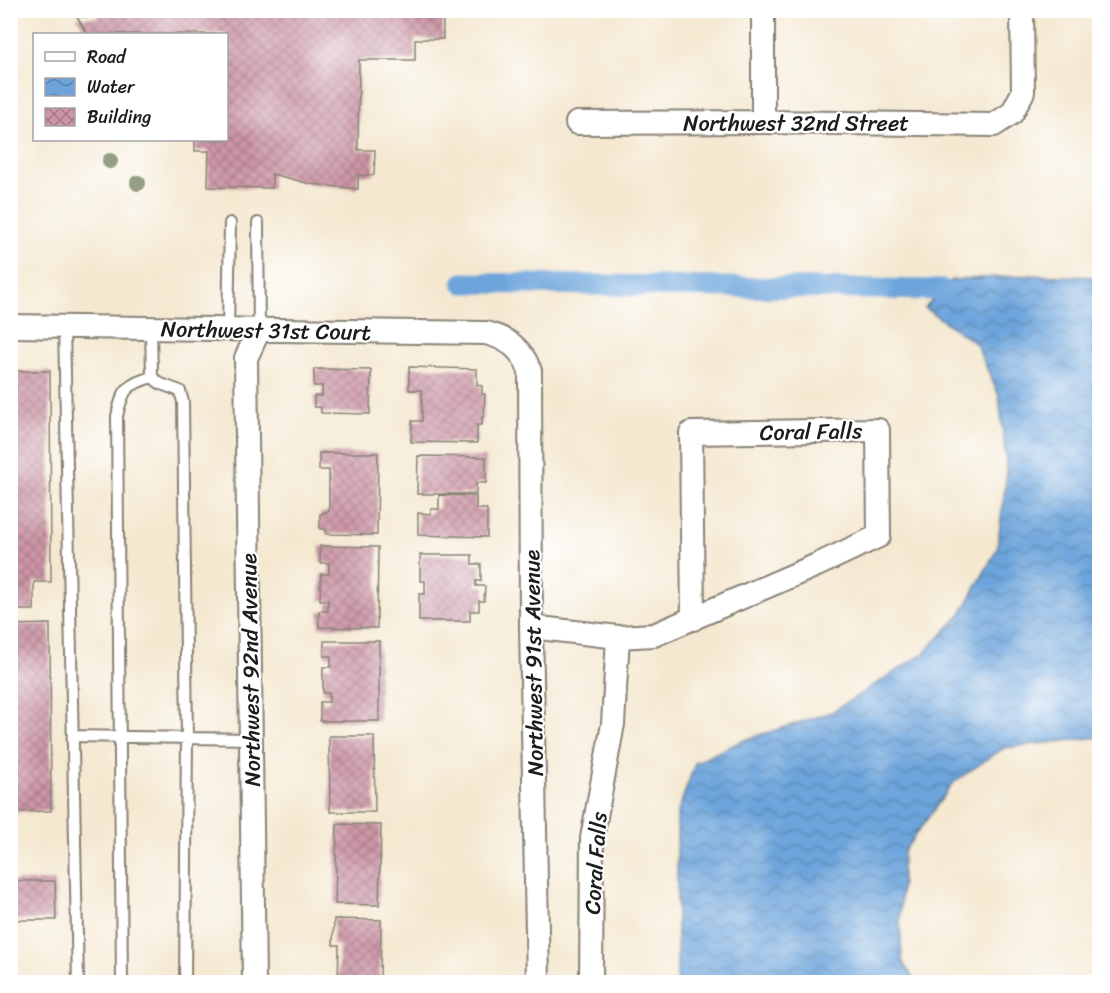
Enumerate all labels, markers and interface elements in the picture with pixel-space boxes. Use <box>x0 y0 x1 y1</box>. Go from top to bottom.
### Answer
legend <box>33 33 228 141</box>
text: Road <box>87 41 127 73</box>
text: Water <box>87 71 136 103</box>
text: Building <box>87 101 151 133</box>
street label: Northwest 32nd Street <box>683 104 909 143</box>
street label: Northwest 31st Court <box>161 309 372 352</box>
street label: Coral Falls <box>759 411 864 452</box>
street label: Northwest 91st Avenue <box>512 549 555 777</box>
street label: Northwest 92nd Avenue <box>229 553 272 787</box>
street label: Coral Falls <box>572 810 619 916</box>

